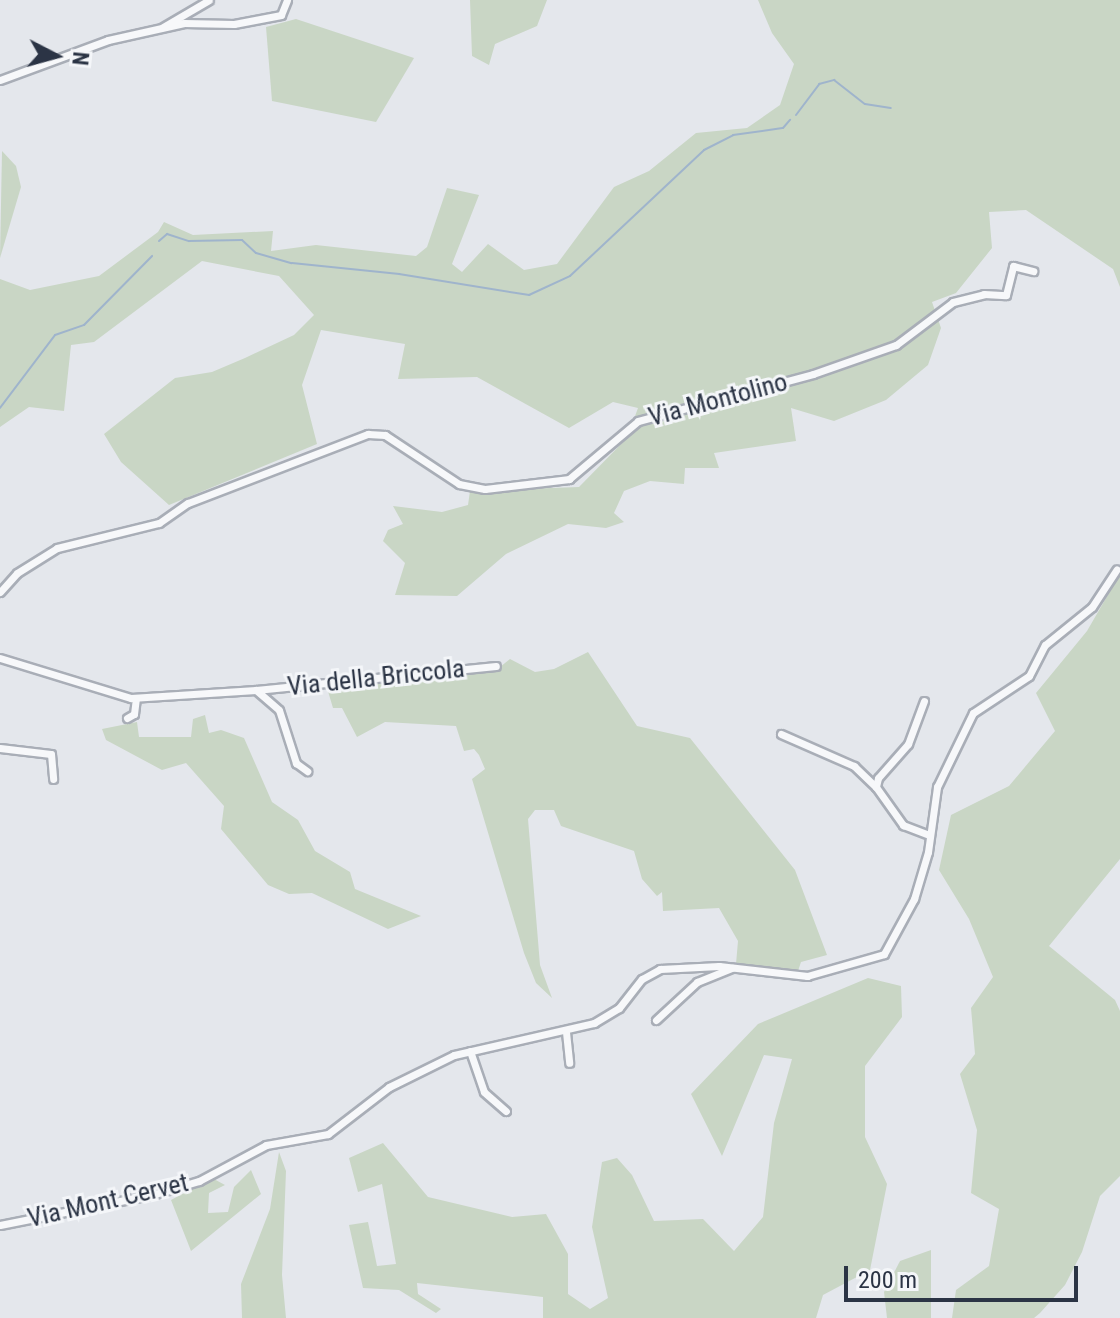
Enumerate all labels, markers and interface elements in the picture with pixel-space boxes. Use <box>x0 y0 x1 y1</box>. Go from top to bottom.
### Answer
north arrow <box>16 16 96 96</box>
text: N <box>67 51 94 67</box>
street label: Via Montolino <box>645 367 791 433</box>
street label: Via della Briccola <box>286 653 466 703</box>
street label: Via Mont Cervet <box>25 1167 191 1235</box>
scale bar <box>848 1250 1082 1300</box>
text: 200 m <box>858 1266 917 1294</box>

